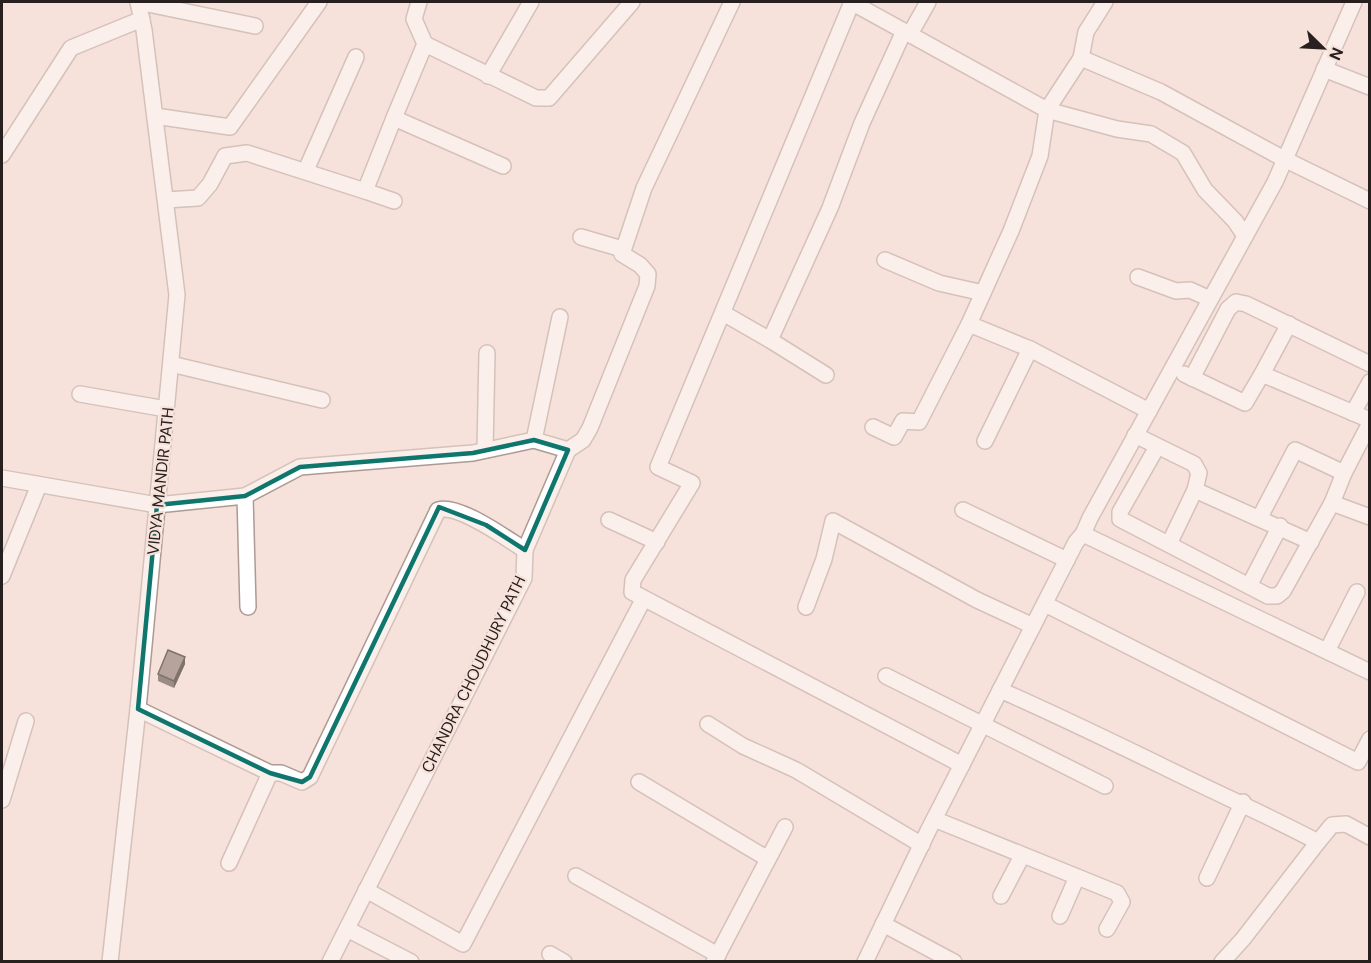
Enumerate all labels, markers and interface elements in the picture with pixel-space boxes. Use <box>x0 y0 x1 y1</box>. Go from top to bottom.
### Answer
north arrow <box>1293 18 1353 78</box>
text: N <box>1324 44 1348 63</box>
street label: VIDYA MANDIR PATH <box>142 406 179 556</box>
street label: CHANDRA CHOUDHURY PATH <box>417 572 530 776</box>

